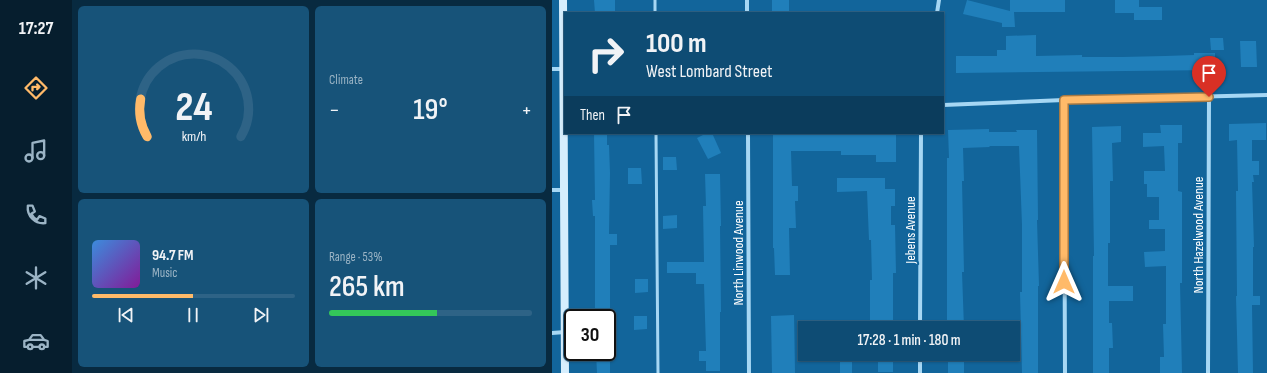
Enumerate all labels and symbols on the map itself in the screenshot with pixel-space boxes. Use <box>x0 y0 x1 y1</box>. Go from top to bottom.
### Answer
pin <box>1192 56 1226 97</box>
street label: North Hazelwood Avenue <box>1190 177 1207 293</box>
street label: Jebens Avenue <box>902 196 919 265</box>
street label: North Linwood Avenue <box>730 200 747 306</box>
position arrow <box>1043 261 1085 303</box>
speed limit sign: 30 <box>564 309 616 361</box>

